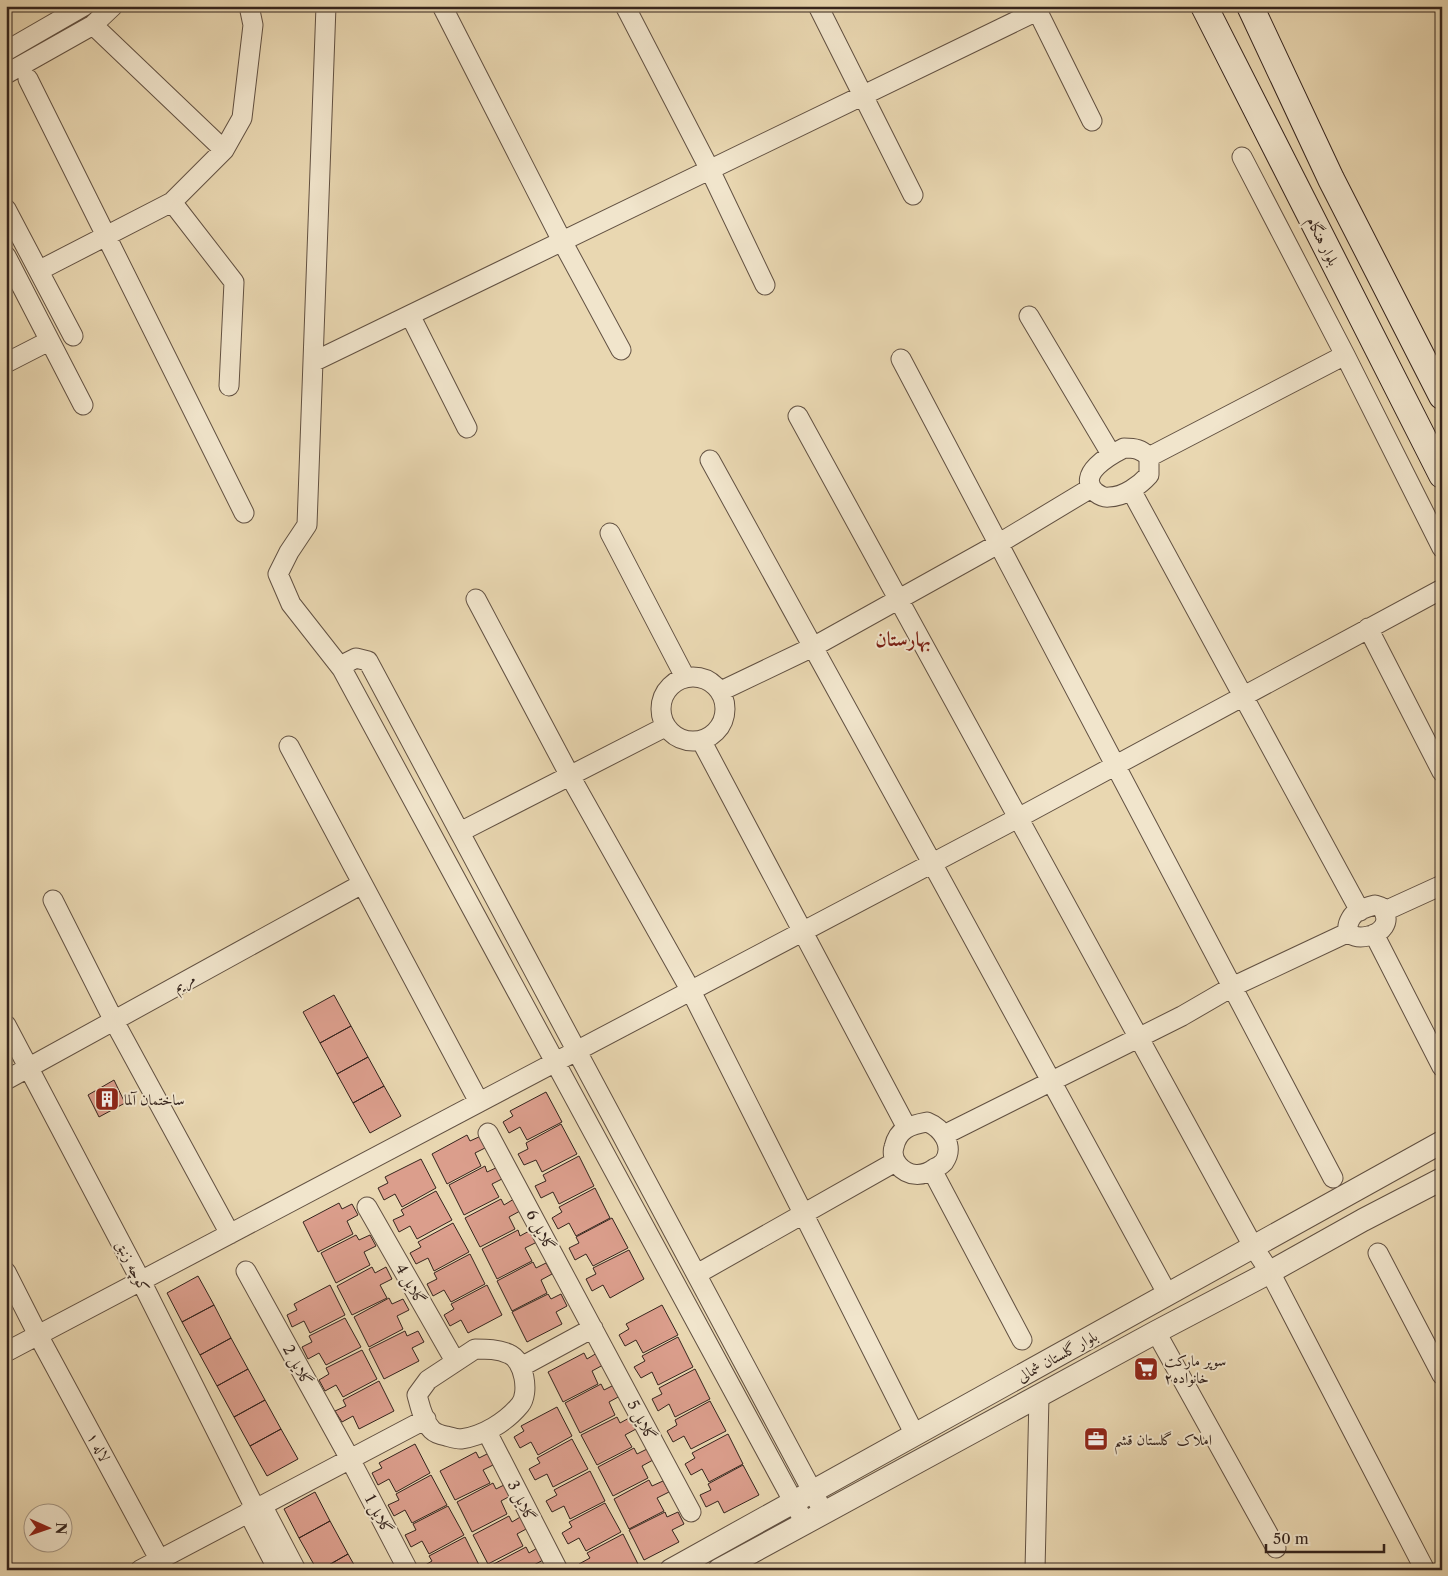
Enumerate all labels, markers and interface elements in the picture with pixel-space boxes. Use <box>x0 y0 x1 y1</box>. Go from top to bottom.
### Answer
street label: بلوار هنگام <box>1299 213 1343 271</box>
district label: بهارستان <box>875 627 931 653</box>
street label: مریم <box>170 968 200 999</box>
building icon: ساختمان آلما <box>94 1086 120 1112</box>
place label: ساختمان آلما <box>124 1090 184 1109</box>
street label: گلایل 6 <box>521 1206 560 1255</box>
street label: کوچه زنبق <box>110 1237 154 1296</box>
street label: گلایل 4 <box>390 1260 430 1309</box>
street label: بلوار گلستان شمالی <box>1013 1326 1101 1386</box>
street label: گلایل 2 <box>277 1341 317 1390</box>
place label: سوپر ماركت خانواده٢ <box>1164 1351 1226 1387</box>
supermarket icon: سوپر ماركت خانواده٢ <box>1133 1356 1159 1382</box>
street label: گلایل 5 <box>622 1396 661 1445</box>
office icon: املاک گلستان قشم <box>1083 1426 1109 1452</box>
street label: لاله ۱ <box>83 1429 115 1465</box>
place label: املاک گلستان قشم <box>1114 1430 1212 1455</box>
street label: گلایل 3 <box>502 1477 540 1526</box>
street label: گلایل 1 <box>359 1491 397 1538</box>
north arrow <box>22 1504 72 1554</box>
scale bar <box>1266 1521 1383 1553</box>
text: N <box>52 1522 70 1535</box>
text: 50 m <box>1273 1529 1309 1548</box>

